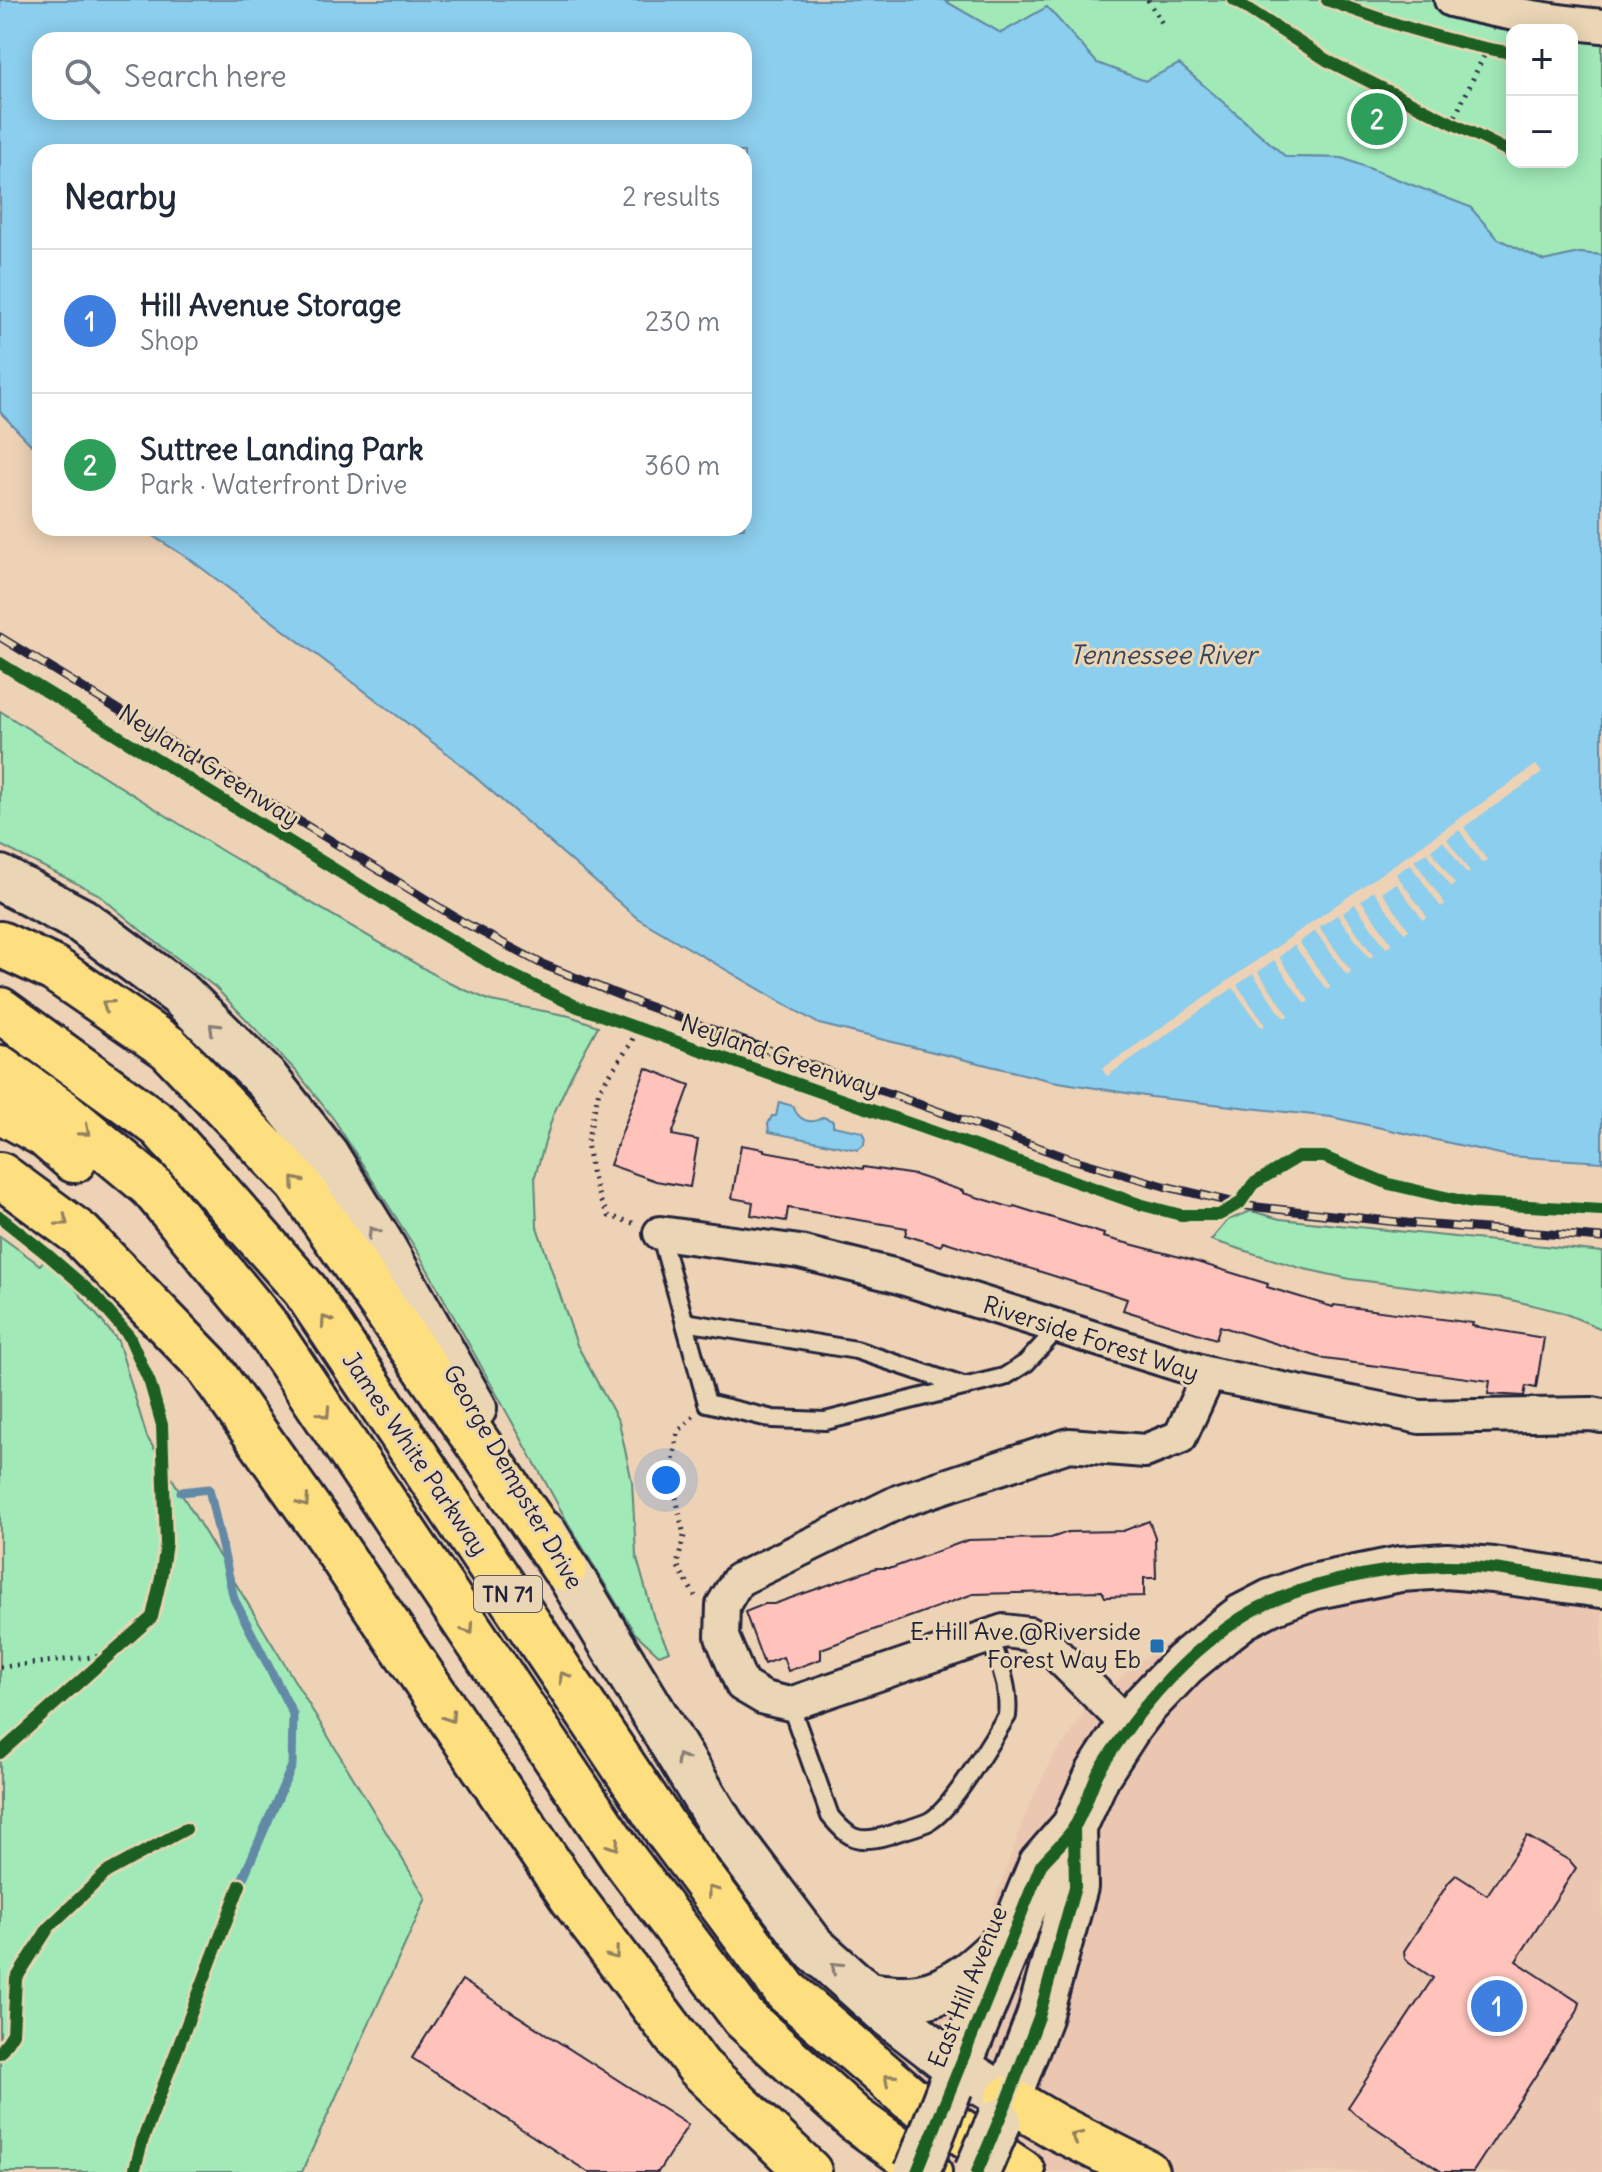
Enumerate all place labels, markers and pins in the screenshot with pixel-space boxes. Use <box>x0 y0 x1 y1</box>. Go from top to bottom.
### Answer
pin: 2 <box>1351 89 1403 149</box>
place label: E. Hill Ave.@Riverside Forest Way Eb <box>910 1616 1141 1674</box>
marker: E. Hill Ave.@Riverside Forest Way Eb <box>1148 1637 1166 1655</box>
pin: 1 <box>1471 1976 1523 2036</box>

